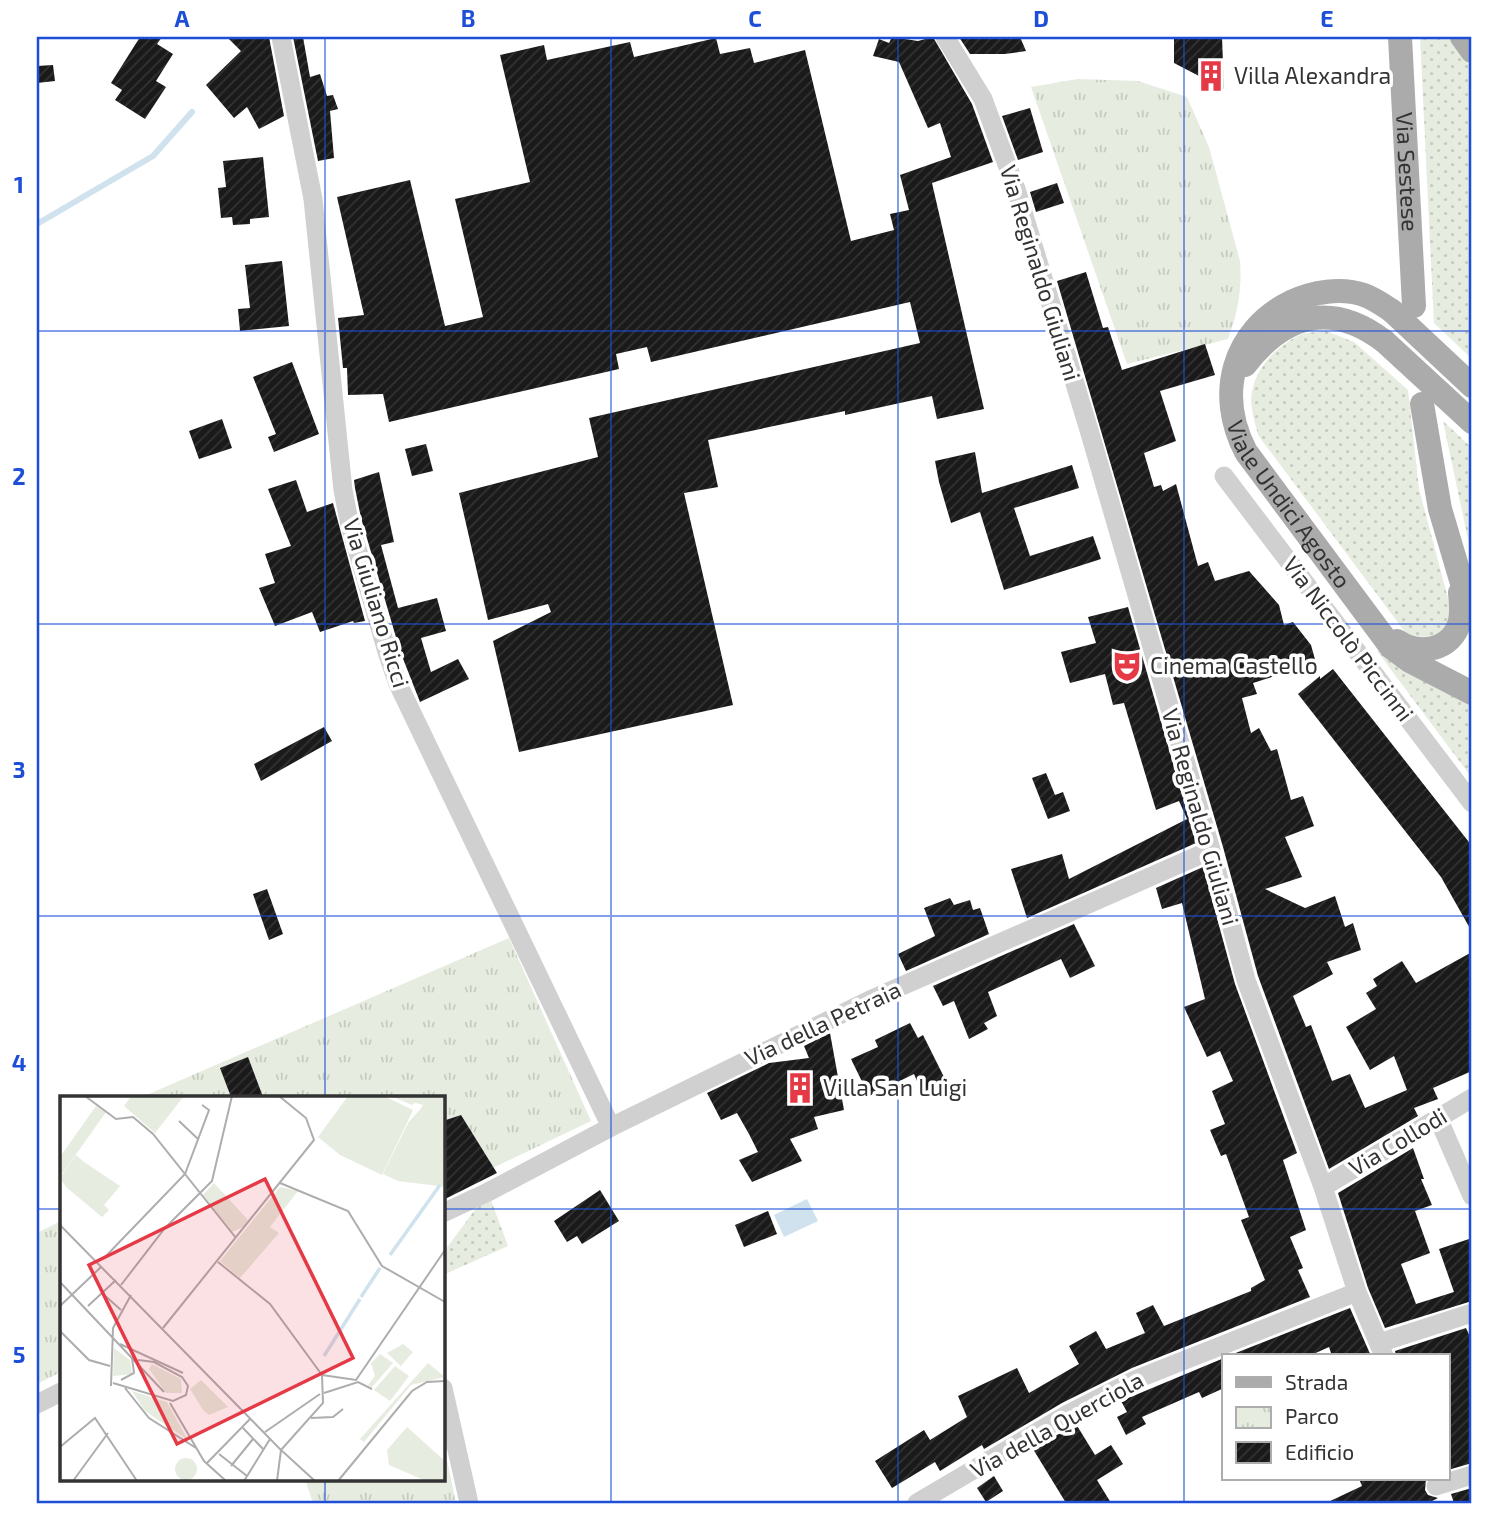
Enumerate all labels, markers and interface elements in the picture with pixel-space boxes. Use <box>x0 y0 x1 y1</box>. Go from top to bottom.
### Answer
text: A <box>174 4 190 32</box>
text: B <box>461 4 475 32</box>
text: C <box>748 4 762 32</box>
text: D <box>1033 4 1049 32</box>
text: E <box>1320 4 1334 32</box>
building icon: Villa Alexandra <box>1194 59 1228 93</box>
place label: Villa Alexandra <box>1234 61 1391 89</box>
street label: Via Sestese <box>1391 111 1425 232</box>
street label: Via Reginaldo Giuliani <box>995 161 1087 384</box>
text: 1 <box>14 170 24 198</box>
street label: Viale Undici Agosto <box>1222 417 1357 593</box>
text: 2 <box>12 462 26 490</box>
street label: Via Giuliano Ricci <box>338 515 416 691</box>
street label: Via Niccolò Piccinni <box>1278 550 1420 726</box>
theatre icon: Cinema Castello <box>1110 649 1144 683</box>
place label: Cinema Castello <box>1150 651 1318 679</box>
street label: Via Reginaldo Giuliani <box>1157 705 1245 928</box>
text: 3 <box>12 755 26 783</box>
street label: Via della Petraia <box>740 975 905 1072</box>
text: 4 <box>12 1048 26 1076</box>
building icon: Villa San Luigi <box>783 1071 817 1105</box>
place label: Villa San Luigi <box>823 1073 967 1101</box>
inset map <box>60 1096 444 1480</box>
street label: Via Collodi <box>1343 1101 1452 1181</box>
text: 5 <box>13 1340 25 1368</box>
legend <box>1222 1354 1450 1480</box>
street label: Via della Querciola <box>965 1365 1148 1483</box>
text: Strada <box>1285 1369 1348 1394</box>
text: Parco <box>1285 1403 1339 1428</box>
text: Edificio <box>1285 1439 1354 1464</box>

